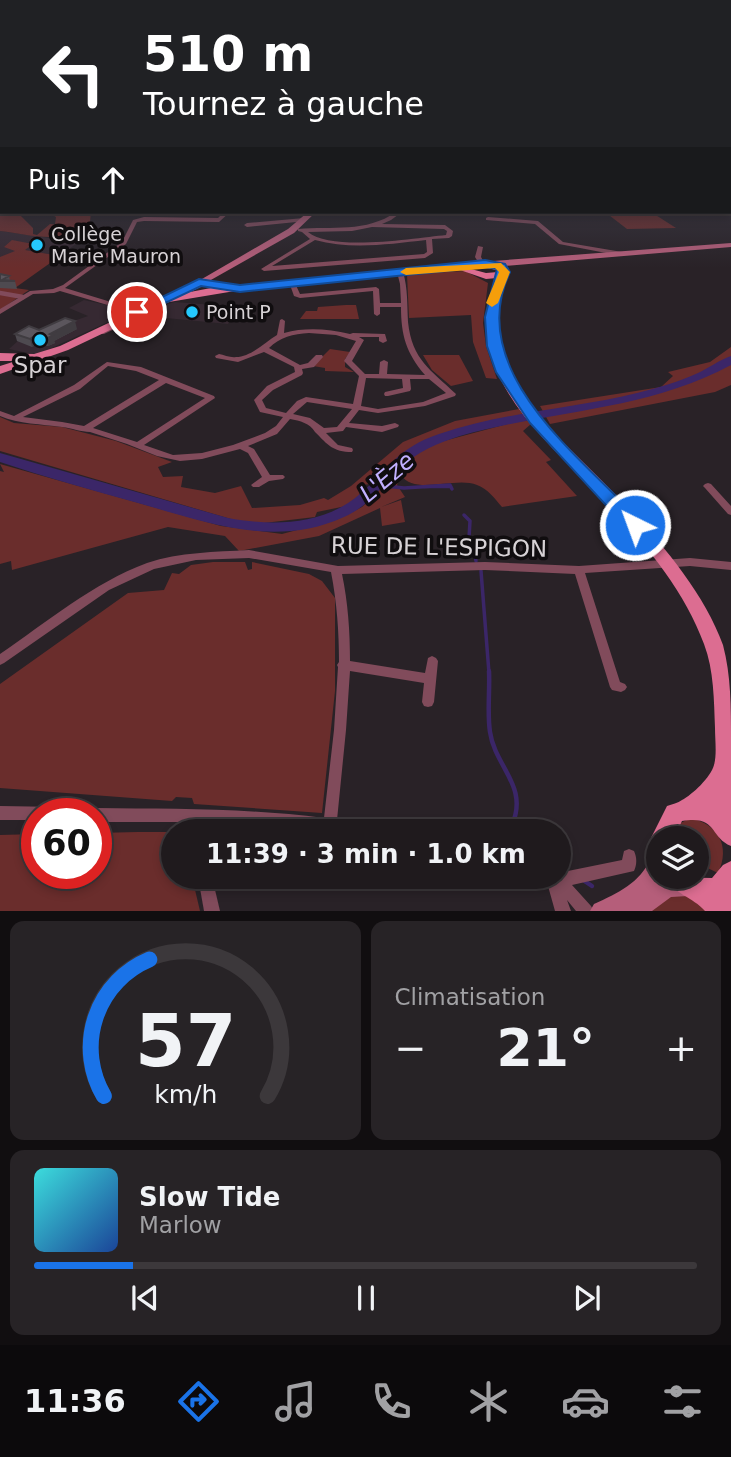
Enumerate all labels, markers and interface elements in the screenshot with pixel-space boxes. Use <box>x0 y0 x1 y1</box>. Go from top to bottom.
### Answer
text: 510 m <box>143 26 313 83</box>
icon: left <box>28 28 119 119</box>
text: Tournez à gauche <box>143 85 424 123</box>
icon: ahead <box>94 161 132 199</box>
text: Puis <box>28 165 80 195</box>
place label: Collège Marie Mauron <box>51 223 181 267</box>
marker: Collège Marie Mauron <box>29 237 45 253</box>
pin <box>107 282 167 342</box>
icon: arrive <box>118 293 156 331</box>
place label: Point P <box>206 301 271 323</box>
marker: Point P <box>184 304 200 320</box>
marker: Spar <box>32 332 48 348</box>
place label: Spar <box>14 352 67 378</box>
water label: L'Èze <box>353 445 420 508</box>
position arrow <box>598 488 672 562</box>
street label: RUE DE L'ESPIGON <box>331 532 547 562</box>
speed limit sign: 60 <box>21 798 112 889</box>
map controls <box>646 826 709 889</box>
button: layers <box>646 826 709 889</box>
text: 11:39 · 3 min · 1.0 km <box>206 839 526 869</box>
text: Climatisation <box>395 984 545 1010</box>
text: 57 <box>135 999 236 1084</box>
text: 21° <box>497 1018 595 1078</box>
text: − <box>395 1026 426 1070</box>
text: + <box>665 1026 697 1070</box>
text: km/h <box>154 1080 217 1109</box>
text: Slow Tide <box>139 1182 280 1212</box>
text: Marlow <box>139 1212 222 1238</box>
icon: previous <box>126 1279 164 1317</box>
icon: pause <box>347 1279 385 1317</box>
icon: next <box>568 1279 606 1317</box>
icon: directions <box>174 1377 223 1426</box>
icon: music <box>271 1377 320 1426</box>
icon: phone <box>367 1377 416 1426</box>
icon: climate <box>464 1377 513 1426</box>
icon: car <box>561 1377 610 1426</box>
icon: filters <box>658 1377 707 1426</box>
text: 11:36 <box>24 1382 126 1420</box>

